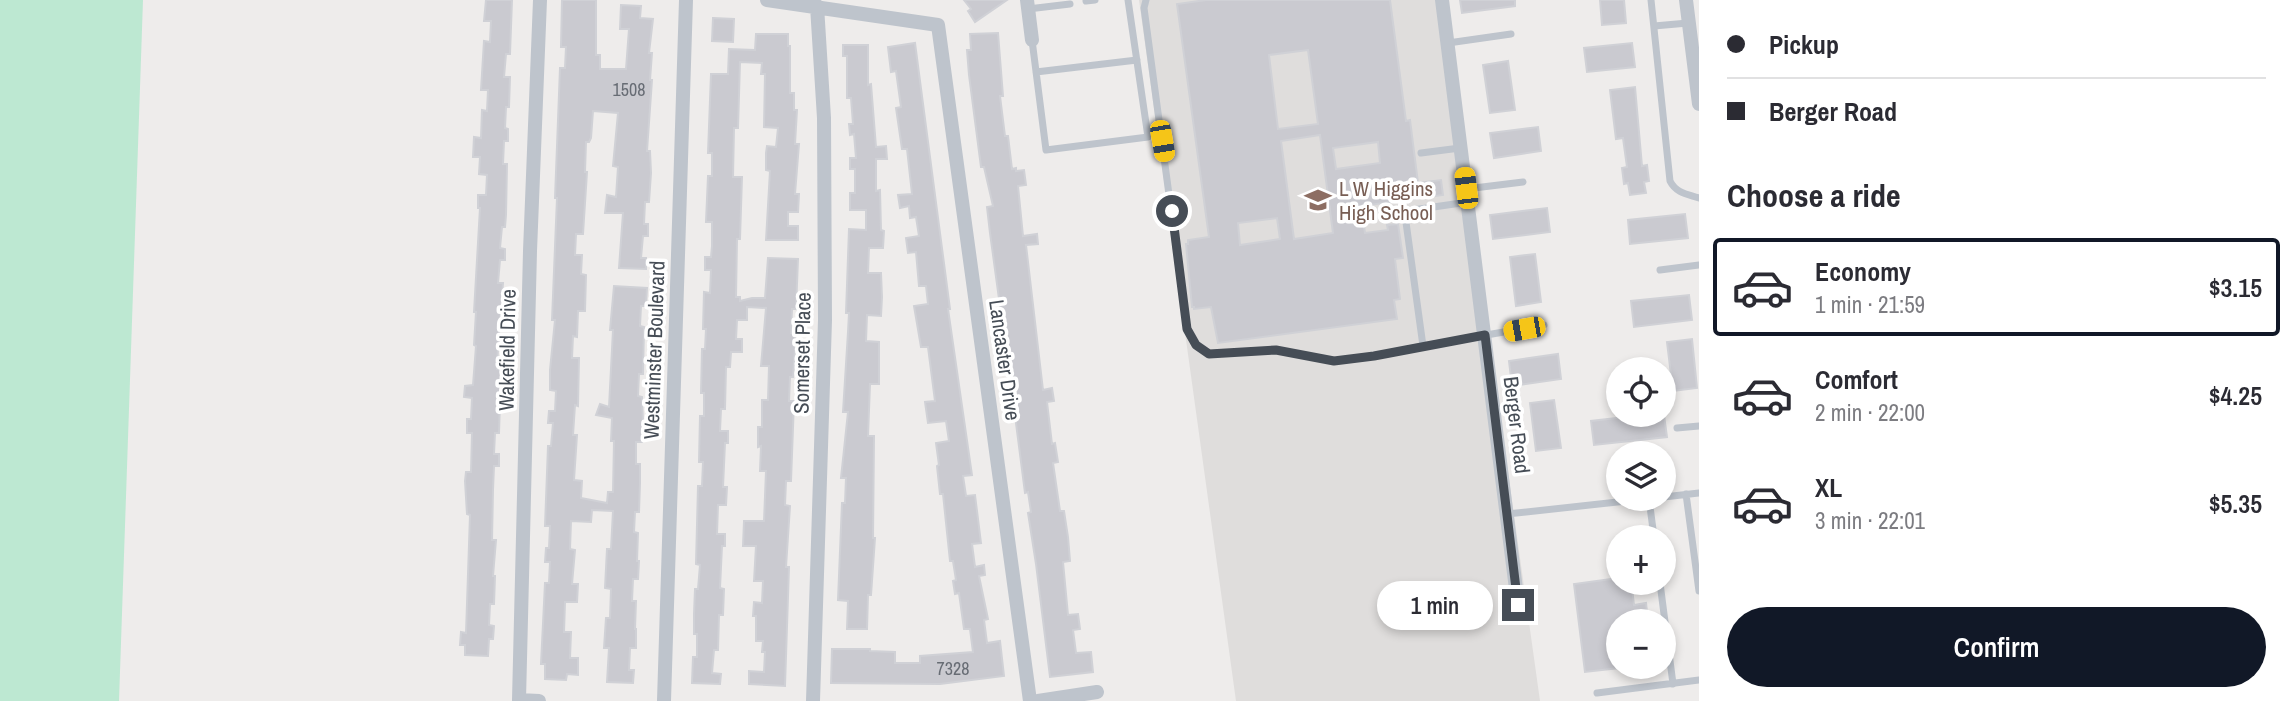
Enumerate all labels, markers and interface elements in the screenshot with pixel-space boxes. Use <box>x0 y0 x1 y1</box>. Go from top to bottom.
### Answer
text: Pickup <box>1769 27 1839 62</box>
house number: 1508 <box>613 77 645 102</box>
text: Berger Road <box>1769 94 1897 129</box>
car <box>1149 118 1176 164</box>
car <box>1454 166 1479 210</box>
place label: L W Higgins High School <box>1339 174 1433 227</box>
text: Choose a ride <box>1727 174 1901 217</box>
school or university icon: L W Higgins High School <box>1303 185 1333 215</box>
route start <box>1156 195 1188 227</box>
text: Economy <box>1815 254 1911 289</box>
icon: car <box>1731 256 1794 319</box>
street label: Westminster Boulevard <box>636 260 672 440</box>
text: $3.15 <box>2209 270 2262 305</box>
street label: Wakefield Drive <box>491 289 523 411</box>
text: 1 min · 21:59 <box>1815 289 1925 320</box>
street label: Somerset Place <box>786 292 818 414</box>
street label: Lancaster Drive <box>982 298 1028 422</box>
car <box>1502 315 1547 343</box>
map controls <box>1606 357 1676 679</box>
button: locate <box>1606 357 1676 427</box>
text: Comfort <box>1815 362 1898 397</box>
icon: car <box>1731 364 1794 427</box>
street label: Berger Road <box>1497 375 1537 475</box>
text: $4.25 <box>2209 378 2262 413</box>
text: 2 min · 22:00 <box>1815 397 1925 428</box>
button: layers <box>1606 441 1676 511</box>
text: XL <box>1815 470 1842 505</box>
icon: car <box>1731 472 1794 535</box>
text: $5.35 <box>2209 486 2262 521</box>
text: 3 min · 22:01 <box>1815 505 1925 536</box>
button: + <box>1606 525 1676 595</box>
callout: 1 min <box>1378 580 1494 630</box>
route end <box>1502 589 1534 621</box>
text: 1 min <box>1411 590 1459 621</box>
button: Confirm <box>1727 607 2266 687</box>
button: − <box>1606 609 1676 679</box>
house number: 7328 <box>937 656 969 681</box>

